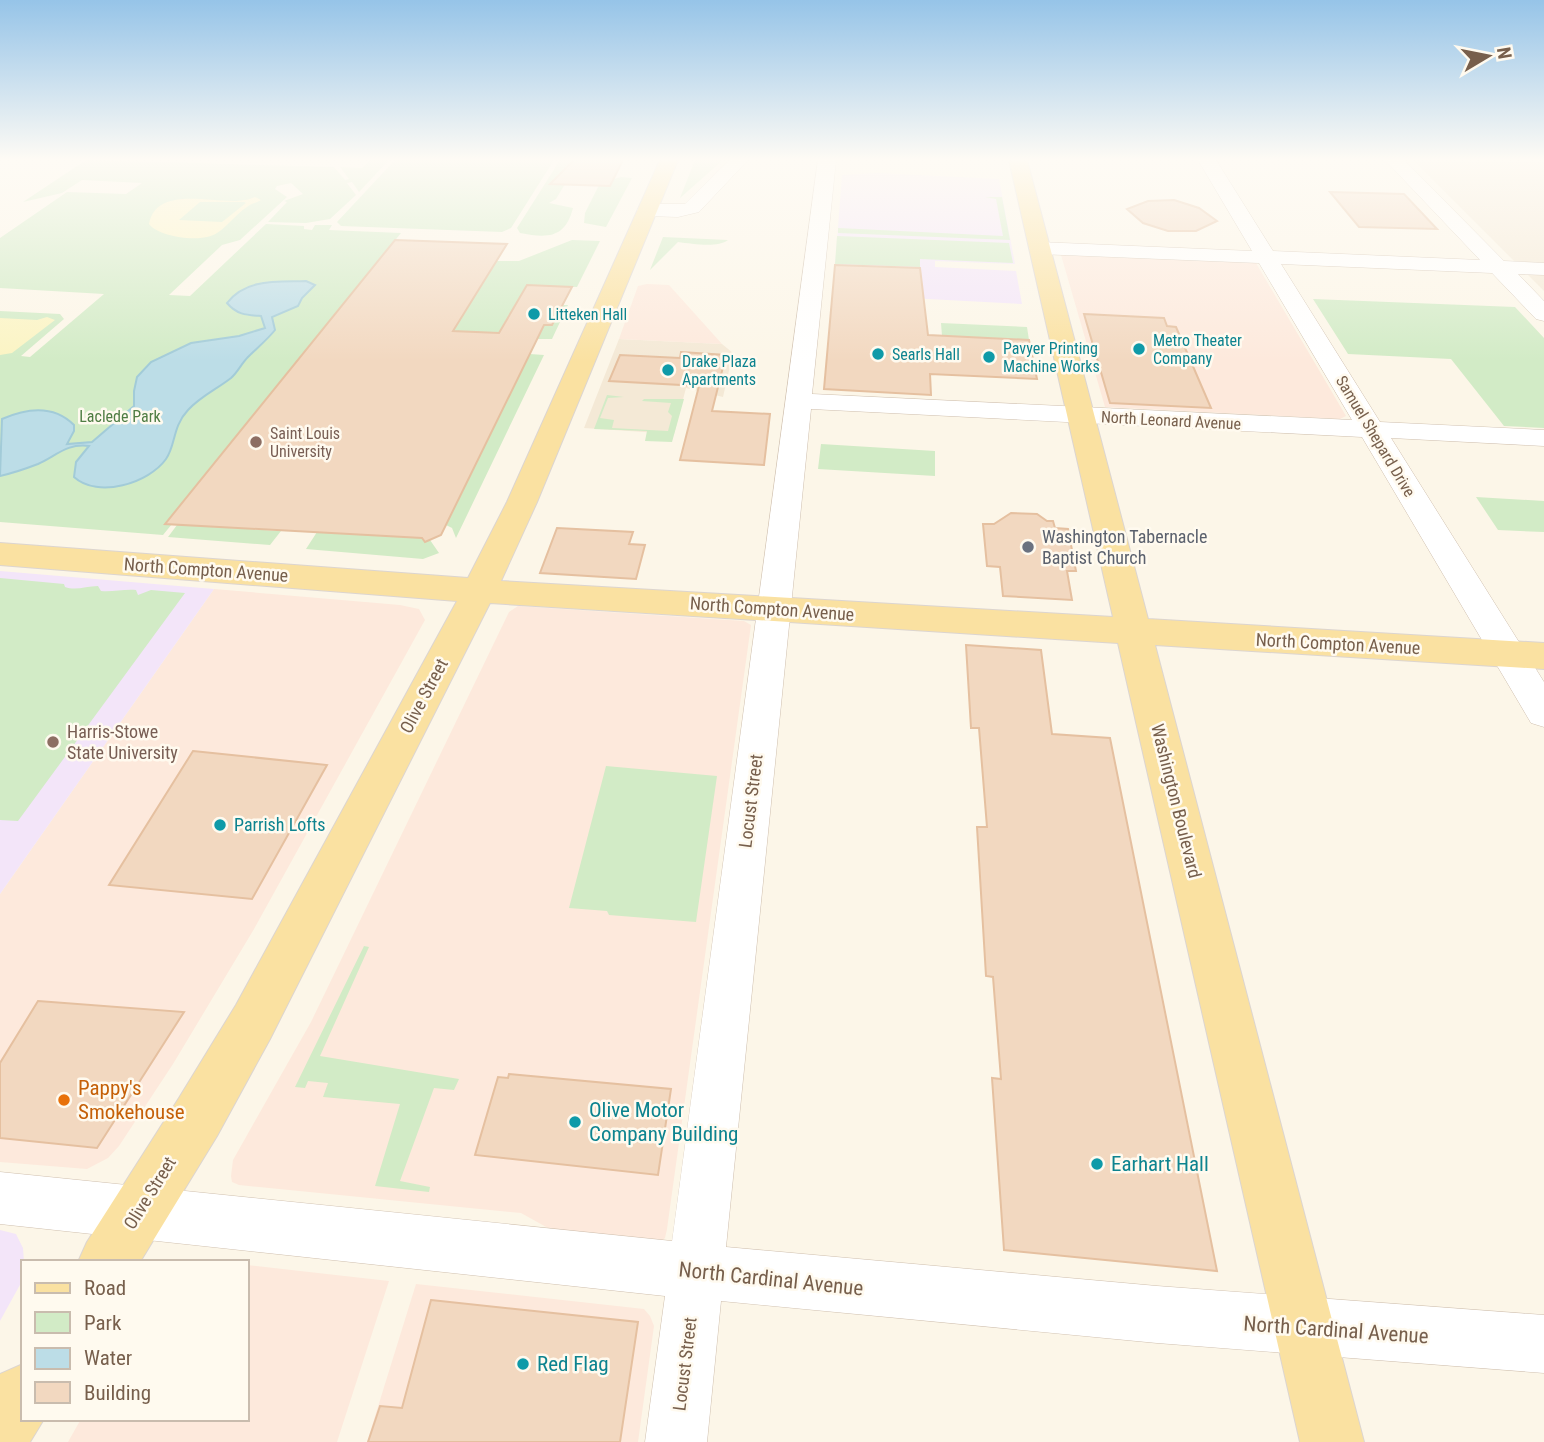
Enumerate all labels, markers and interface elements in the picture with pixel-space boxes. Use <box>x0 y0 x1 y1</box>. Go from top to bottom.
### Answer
north arrow <box>1453 21 1523 91</box>
text: N <box>1492 45 1517 61</box>
place label: Litteken Hall <box>548 305 627 324</box>
marker: Litteken Hall <box>526 306 542 322</box>
place label: Metro Theater Company <box>1153 331 1242 368</box>
place label: Pavyer Printing Machine Works <box>1003 339 1100 376</box>
marker: Metro Theater Company <box>1131 341 1147 357</box>
place label: Searls Hall <box>892 345 960 364</box>
marker: Searls Hall <box>870 346 886 362</box>
marker: Pavyer Printing Machine Works <box>981 349 997 365</box>
place label: Drake Plaza Apartments <box>682 352 756 389</box>
marker: Drake Plaza Apartments <box>660 362 676 378</box>
street label: Samuel Shepard Drive <box>1332 372 1419 500</box>
park label: Laclede Park <box>79 407 162 426</box>
street label: North Leonard Avenue <box>1100 407 1242 434</box>
place label: Saint Louis University <box>270 424 340 461</box>
marker: Saint Louis University <box>248 434 264 450</box>
place label: Washington Tabernacle Baptist Church <box>1042 526 1207 568</box>
marker: Washington Tabernacle Baptist Church <box>1020 539 1036 555</box>
street label: North Compton Avenue <box>123 553 289 586</box>
street label: North Compton Avenue <box>689 592 855 625</box>
street label: North Compton Avenue <box>1255 629 1421 658</box>
street label: Olive Street <box>395 655 452 737</box>
place label: Harris-Stowe State University <box>67 721 178 763</box>
street label: Washington Boulevard <box>1147 722 1206 880</box>
marker: Harris-Stowe State University <box>45 734 61 750</box>
street label: Locust Street <box>734 753 767 849</box>
place label: Parrish Lofts <box>234 814 325 835</box>
marker: Parrish Lofts <box>212 817 228 833</box>
place label: Pappy's Smokehouse <box>78 1076 185 1124</box>
marker: Pappy's Smokehouse <box>56 1092 72 1108</box>
place label: Olive Motor Company Building <box>589 1098 738 1146</box>
marker: Olive Motor Company Building <box>567 1114 583 1130</box>
place label: Earhart Hall <box>1111 1152 1209 1176</box>
street label: Olive Street <box>119 1153 180 1233</box>
marker: Earhart Hall <box>1089 1156 1105 1172</box>
street label: North Cardinal Avenue <box>678 1257 865 1301</box>
legend <box>21 1260 248 1421</box>
text: Road <box>84 1276 126 1300</box>
text: Park <box>84 1311 122 1335</box>
street label: North Cardinal Avenue <box>1243 1312 1429 1348</box>
street label: Locust Street <box>668 1316 701 1412</box>
text: Water <box>84 1346 132 1370</box>
place label: Red Flag <box>537 1352 609 1376</box>
marker: Red Flag <box>515 1356 531 1372</box>
text: Building <box>84 1381 151 1405</box>

